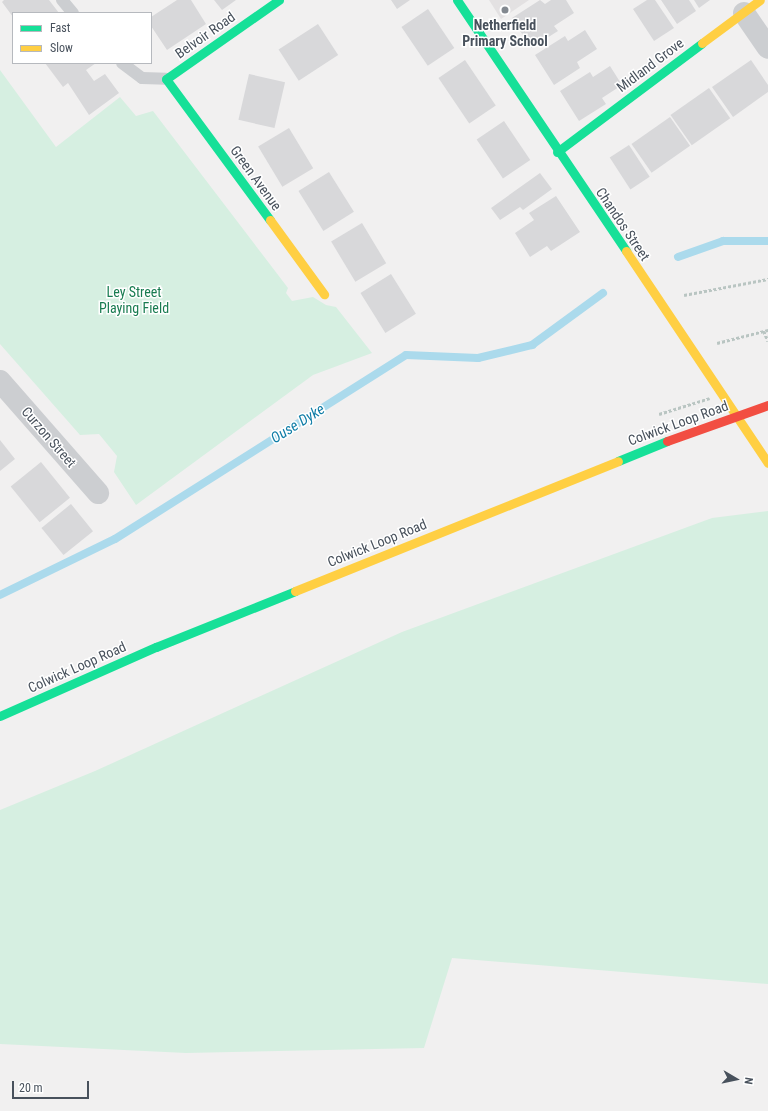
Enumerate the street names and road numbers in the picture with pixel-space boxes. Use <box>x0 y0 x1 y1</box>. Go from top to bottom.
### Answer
street label: Belvoir Road <box>172 8 238 62</box>
street label: Midland Grove <box>613 34 687 96</box>
street label: Green Avenue <box>227 142 285 214</box>
street label: Chandos Street <box>592 184 654 264</box>
street label: Colwick Loop Road <box>626 397 730 449</box>
street label: Curzon Street <box>18 403 80 471</box>
street label: Colwick Loop Road <box>325 515 429 571</box>
street label: Colwick Loop Road <box>25 638 129 696</box>

